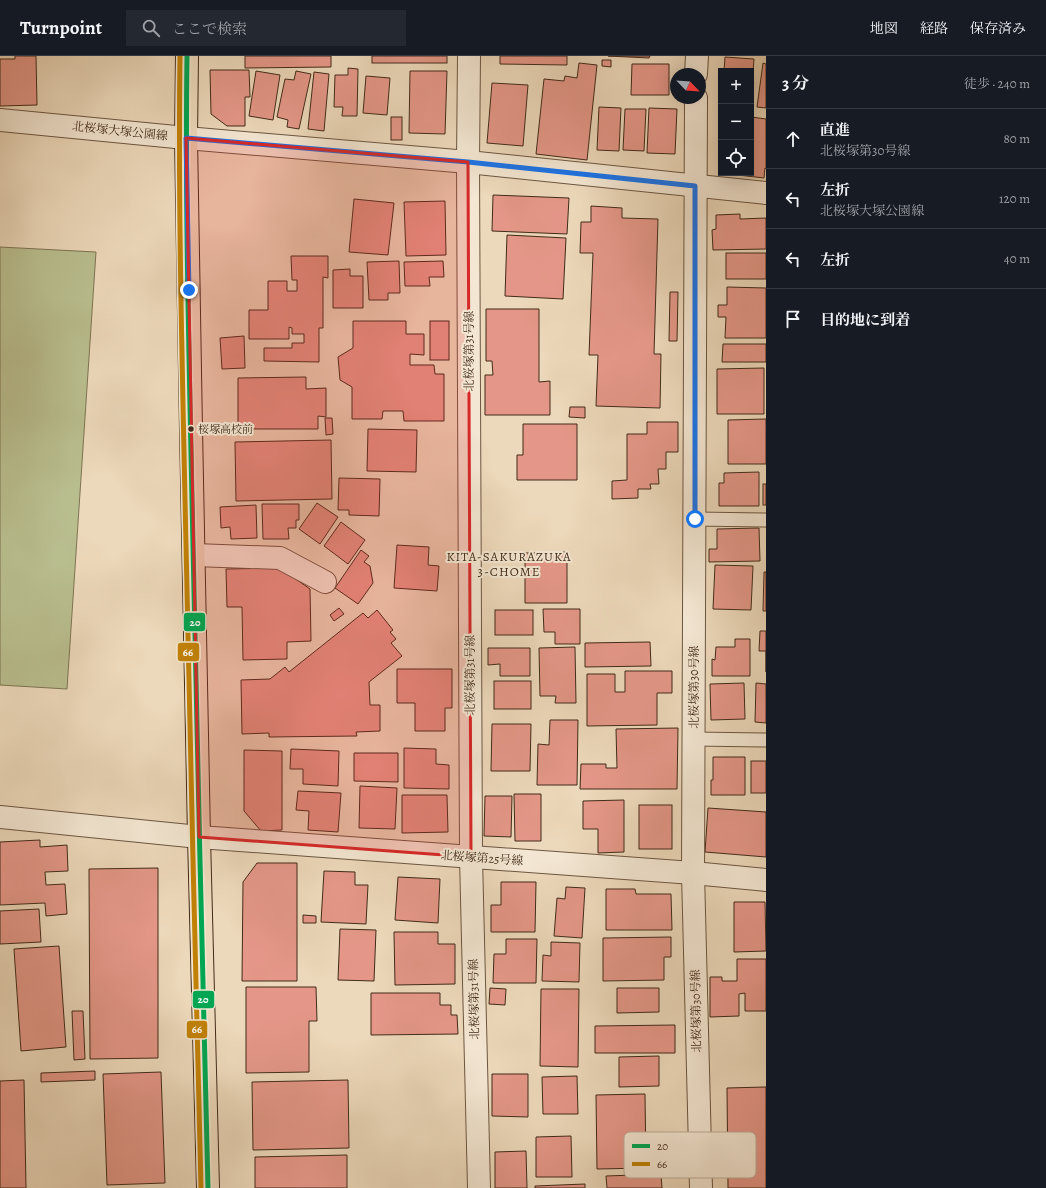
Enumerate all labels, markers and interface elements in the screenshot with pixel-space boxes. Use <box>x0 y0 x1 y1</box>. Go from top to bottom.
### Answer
search box <box>126 10 406 46</box>
text: Turnpoint <box>20 15 102 41</box>
icon: search <box>140 17 162 39</box>
text: ここで検索 <box>172 19 247 39</box>
text: 地図 <box>870 19 898 38</box>
text: 経路 <box>920 19 948 38</box>
text: 保存済み <box>970 19 1026 38</box>
north arrow <box>670 68 706 104</box>
map controls <box>718 68 754 176</box>
button: + <box>718 68 754 104</box>
text: 3 分 <box>782 72 809 95</box>
text: 徒歩 · 240 m <box>964 75 1030 92</box>
button: − <box>718 104 754 140</box>
street label: 北桜塚大塚公園線 <box>71 118 169 144</box>
text: 直進 <box>820 120 850 140</box>
icon: ahead <box>782 128 804 150</box>
text: 80 m <box>1003 130 1030 147</box>
button: locate <box>718 140 754 176</box>
text: 北桜塚第30号線 <box>820 142 910 159</box>
text: 左折 <box>820 180 850 200</box>
icon: left <box>782 188 804 210</box>
text: 120 m <box>999 190 1030 207</box>
text: 北桜塚大塚公園線 <box>820 202 924 219</box>
icon: left <box>782 248 804 270</box>
text: 左折 <box>820 250 850 270</box>
text: 40 m <box>1004 250 1030 267</box>
route end <box>180 281 198 299</box>
icon: arrive <box>782 308 804 330</box>
street label: 北桜塚第31号線 <box>461 310 477 392</box>
text: 目的地に到着 <box>820 310 910 330</box>
place label: 桜塚高校前 <box>198 422 253 437</box>
marker: 桜塚高校前 <box>186 424 196 434</box>
route start <box>686 510 704 528</box>
district label: KITA-SAKURAZUKA 3-CHOME <box>446 548 572 580</box>
line badge: 20 <box>183 612 206 632</box>
text: 20 <box>190 615 201 630</box>
street label: 北桜塚第31号線 <box>462 634 478 716</box>
line badge: 66 <box>177 642 200 662</box>
text: 66 <box>183 645 193 660</box>
street label: 北桜塚第30号線 <box>686 645 702 729</box>
street label: 北桜塚第25号線 <box>440 847 524 869</box>
street label: 北桜塚第31号線 <box>465 958 483 1040</box>
street label: 北桜塚第30号線 <box>687 969 705 1053</box>
line badge: 20 <box>192 990 215 1009</box>
text: 20 <box>198 992 209 1007</box>
line badge: 66 <box>186 1020 208 1039</box>
text: 66 <box>192 1022 202 1037</box>
legend <box>624 1132 756 1178</box>
text: 20 <box>657 1139 668 1154</box>
text: 66 <box>657 1157 667 1172</box>

